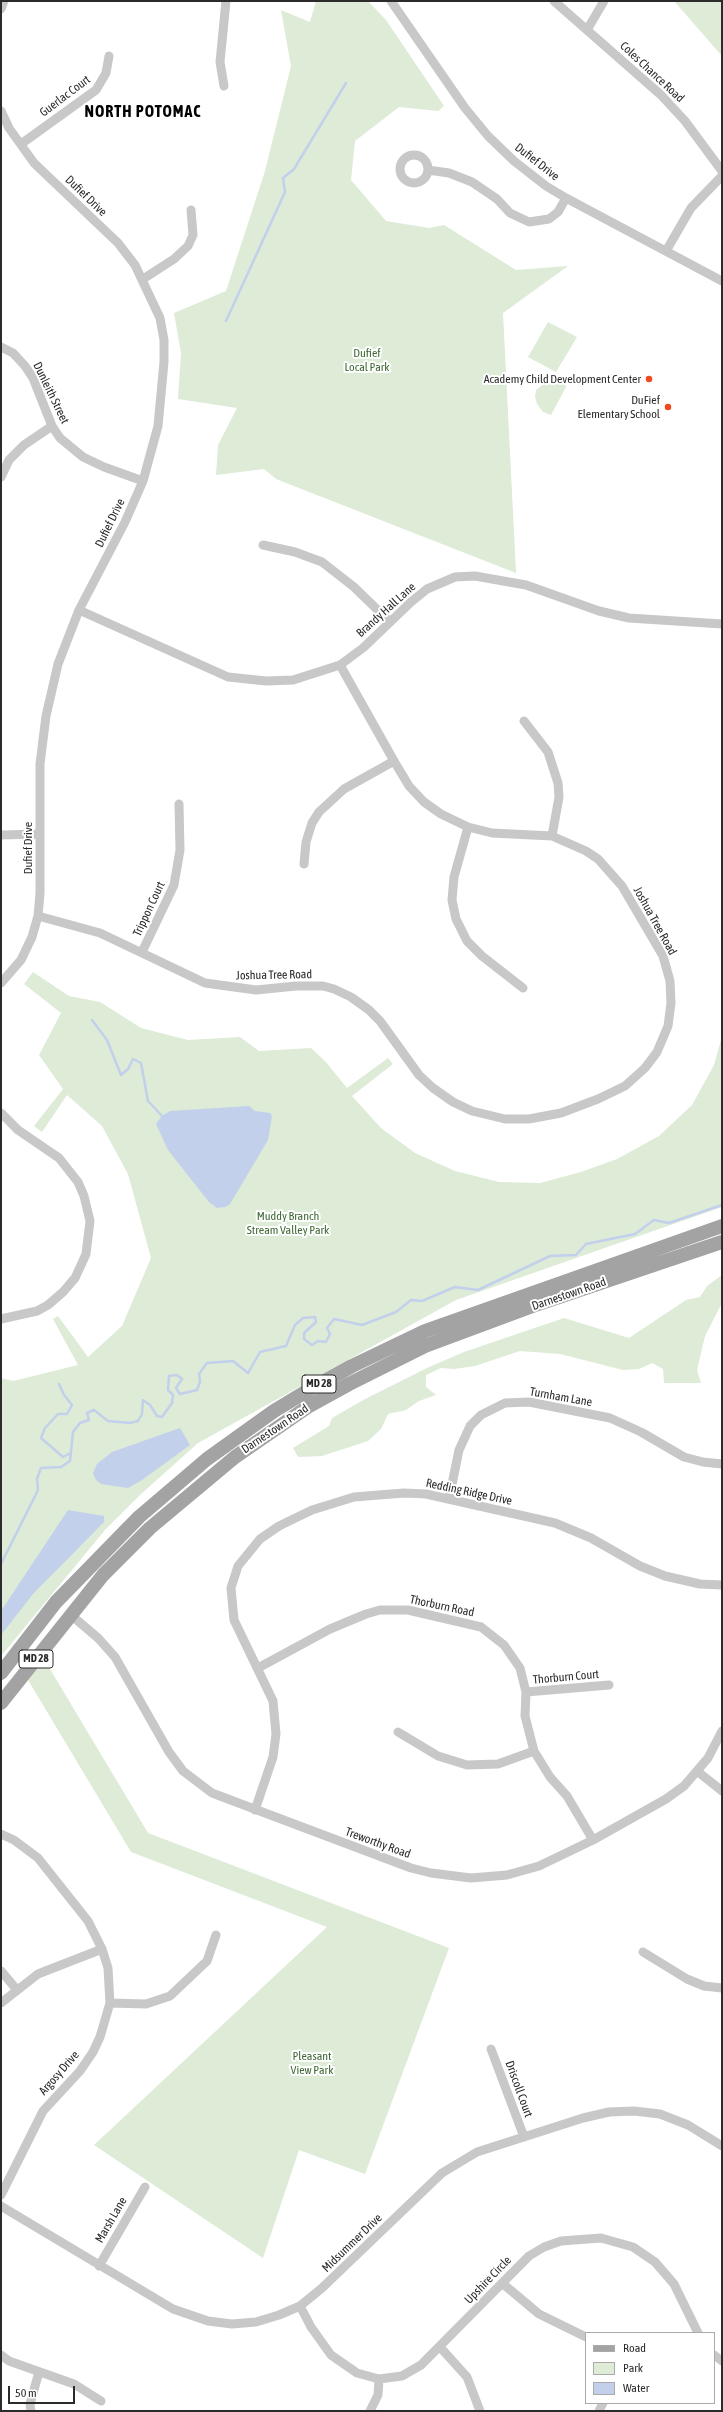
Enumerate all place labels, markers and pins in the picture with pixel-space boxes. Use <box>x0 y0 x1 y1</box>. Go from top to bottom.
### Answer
place label: Academy Child Development Center <box>484 372 641 386</box>
marker: Academy Child Development Center <box>644 374 654 384</box>
place label: DuFief Elementary School <box>578 393 660 421</box>
marker: DuFief Elementary School <box>663 402 673 412</box>

